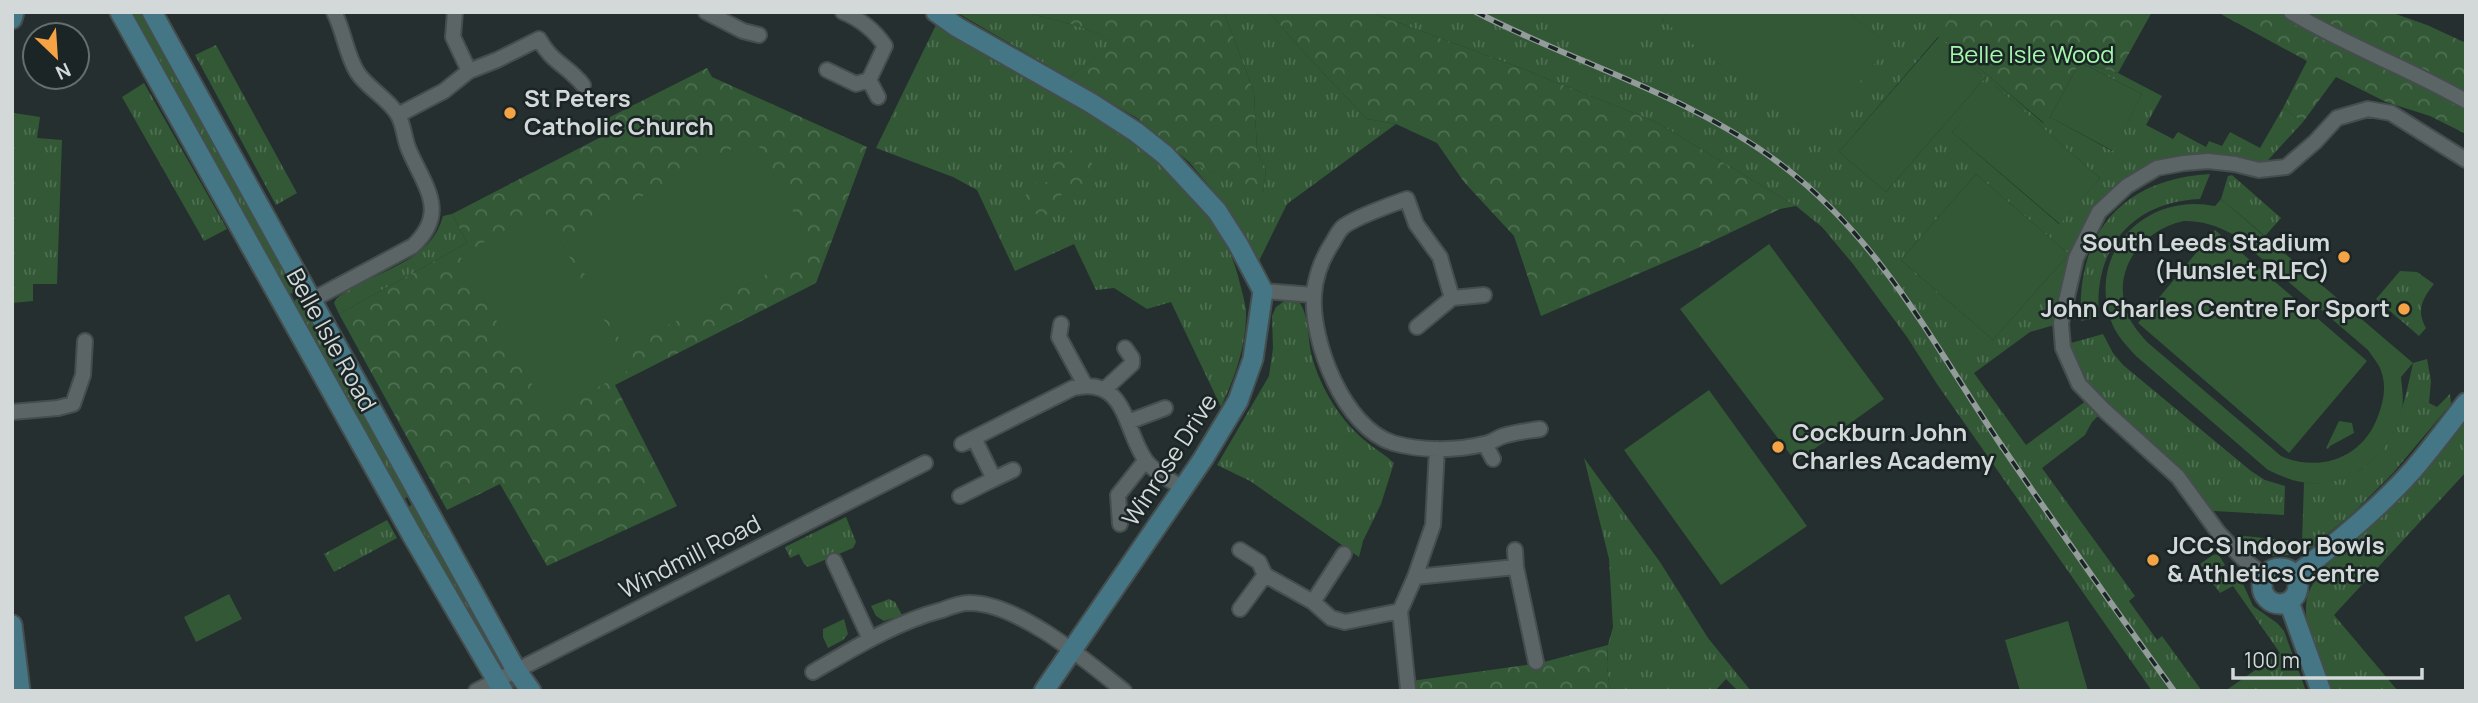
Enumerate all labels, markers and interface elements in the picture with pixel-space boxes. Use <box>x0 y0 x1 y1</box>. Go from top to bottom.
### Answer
north arrow <box>21 21 91 91</box>
park label: Belle Isle Wood <box>1949 37 2115 70</box>
text: N <box>52 57 75 86</box>
place label: St Peters Catholic Church <box>524 81 714 142</box>
marker: St Peters Catholic Church <box>502 105 518 121</box>
place label: South Leeds Stadium (Hunslet RLFC) <box>2082 225 2330 286</box>
marker: South Leeds Stadium (Hunslet RLFC) <box>2336 249 2352 265</box>
street label: Belle Isle Road <box>280 262 385 416</box>
place label: John Charles Centre For Sport <box>2041 291 2390 324</box>
marker: John Charles Centre For Sport <box>2396 301 2412 317</box>
street label: Winrose Drive <box>1114 387 1224 532</box>
place label: Cockburn John Charles Academy <box>1792 415 1995 476</box>
marker: Cockburn John Charles Academy <box>1770 439 1786 455</box>
street label: Windmill Road <box>613 506 766 606</box>
place label: JCCS Indoor Bowls & Athletics Centre <box>2167 528 2385 589</box>
marker: JCCS Indoor Bowls & Athletics Centre <box>2145 552 2161 568</box>
scale bar <box>2233 636 2422 680</box>
text: 100 m <box>2244 646 2300 674</box>

